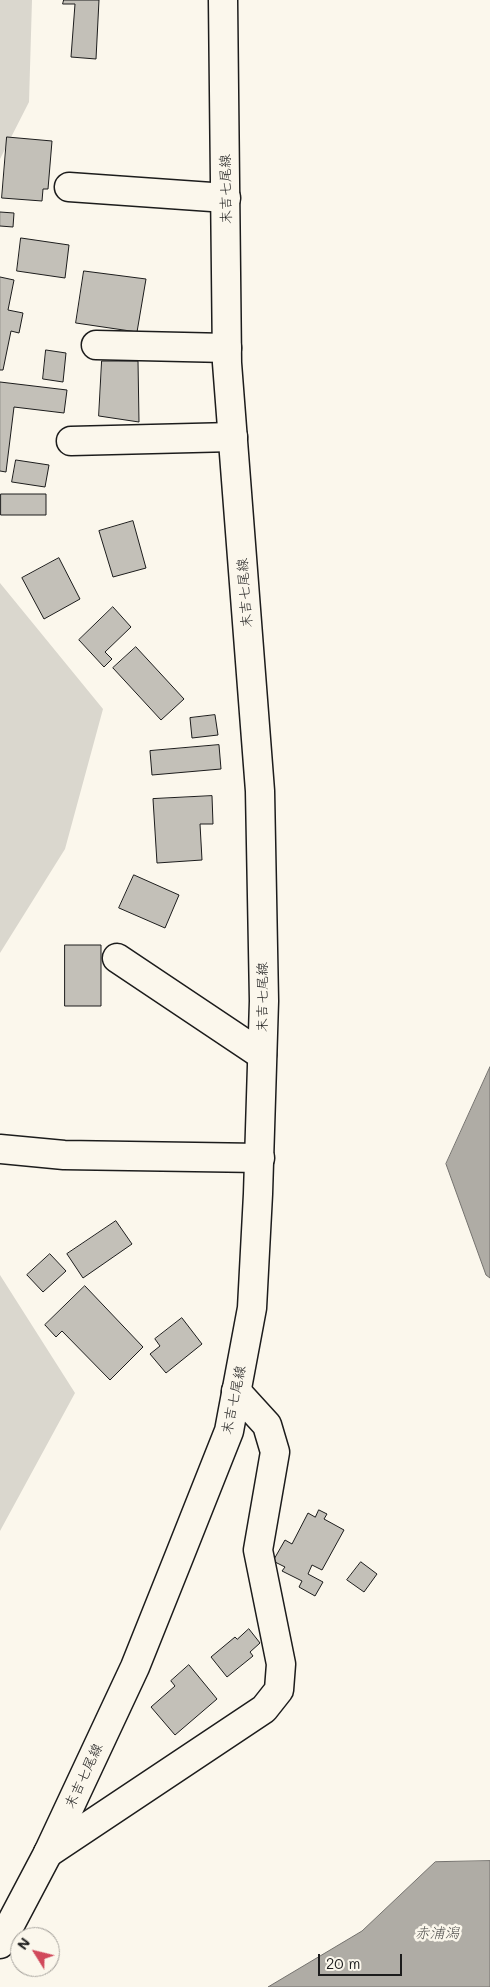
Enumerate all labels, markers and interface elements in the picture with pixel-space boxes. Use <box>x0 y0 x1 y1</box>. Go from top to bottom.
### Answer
street label: 末吉七尾線 <box>217 154 235 224</box>
street label: 末吉七尾線 <box>234 557 256 629</box>
street label: 末吉七尾線 <box>255 962 271 1032</box>
street label: 末吉七尾線 <box>219 1364 249 1436</box>
street label: 末吉七尾線 <box>62 1741 106 1811</box>
water label: 赤浦潟 <box>415 1924 459 1942</box>
north arrow <box>10 1927 60 1977</box>
text: N <box>12 1934 34 1953</box>
scale bar <box>320 1944 404 1976</box>
text: 20 m <box>326 1953 360 1973</box>

